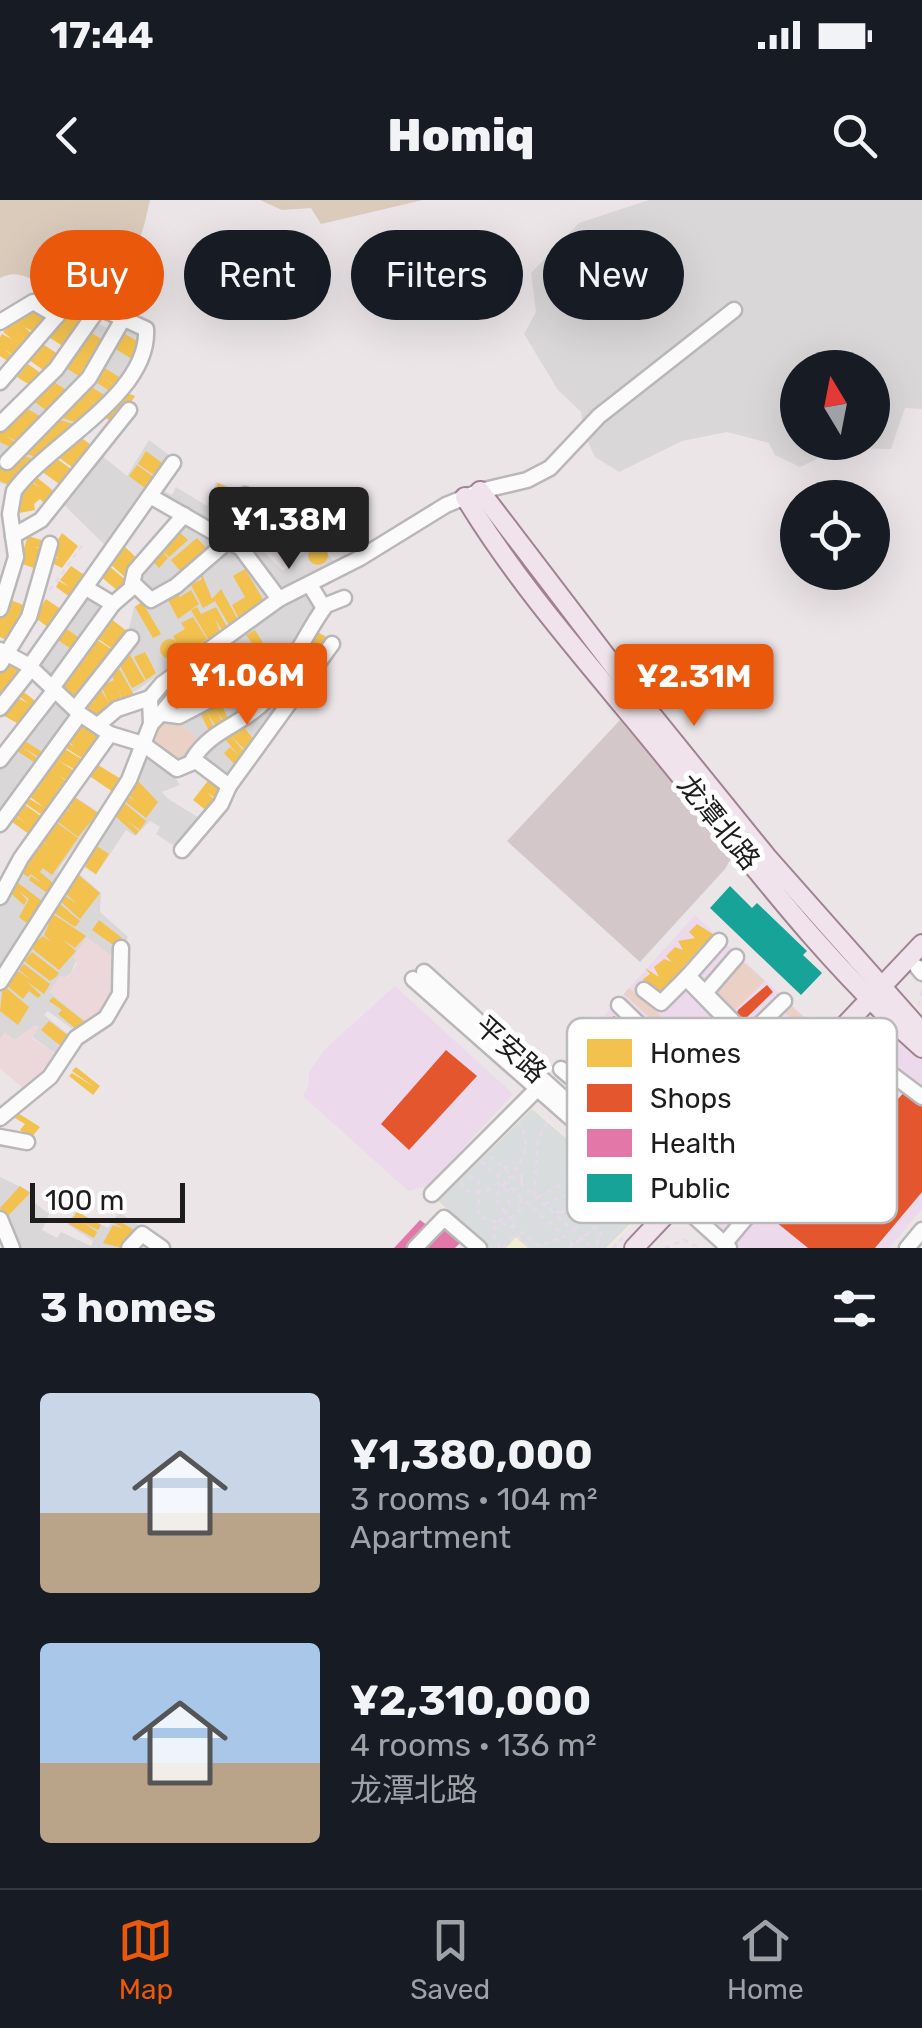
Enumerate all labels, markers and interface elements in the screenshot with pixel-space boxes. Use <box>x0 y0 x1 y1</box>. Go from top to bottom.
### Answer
text: 17:44 <box>50 12 154 58</box>
icon: back <box>40 108 95 163</box>
icon: search <box>827 108 882 163</box>
text: Homiq <box>388 109 534 162</box>
chip: Buy <box>30 230 164 320</box>
chip: Rent <box>184 230 331 320</box>
chip: Filters <box>351 230 523 320</box>
chip: New <box>543 230 684 320</box>
north arrow <box>780 350 890 460</box>
map controls <box>780 350 890 590</box>
button: locate <box>780 480 890 590</box>
pin: ¥1.38M <box>208 487 370 572</box>
text: ¥1.38M <box>231 500 347 538</box>
pin: ¥1.06M <box>166 643 328 728</box>
pin: ¥2.31M <box>613 644 775 729</box>
text: ¥1.06M <box>189 656 305 694</box>
text: ¥2.31M <box>637 657 751 695</box>
street label: 龙潭北路 <box>671 768 767 876</box>
street label: 平安路 <box>468 1009 553 1090</box>
legend <box>567 1018 897 1223</box>
text: Homes <box>650 1037 741 1070</box>
text: Shops <box>650 1082 732 1115</box>
text: Health <box>650 1127 736 1160</box>
text: Public <box>650 1172 731 1205</box>
scale bar <box>30 1178 185 1223</box>
text: 100 m <box>45 1184 124 1217</box>
icon: filters <box>827 1281 882 1336</box>
text: 3 homes <box>40 1283 216 1333</box>
text: ¥1,380,000 <box>350 1430 593 1480</box>
icon: home <box>120 1433 240 1553</box>
text: 3 rooms · 104 m² <box>350 1480 598 1518</box>
text: Apartment <box>350 1518 511 1556</box>
text: ¥2,310,000 <box>350 1676 591 1726</box>
icon: home <box>120 1683 240 1803</box>
text: 4 rooms · 136 m² <box>350 1726 597 1764</box>
text: 龙潭北路 <box>350 1771 478 1809</box>
tab: Map <box>118 1913 173 2006</box>
tab: Saved <box>410 1913 490 2006</box>
tab: Home <box>727 1913 804 2006</box>

